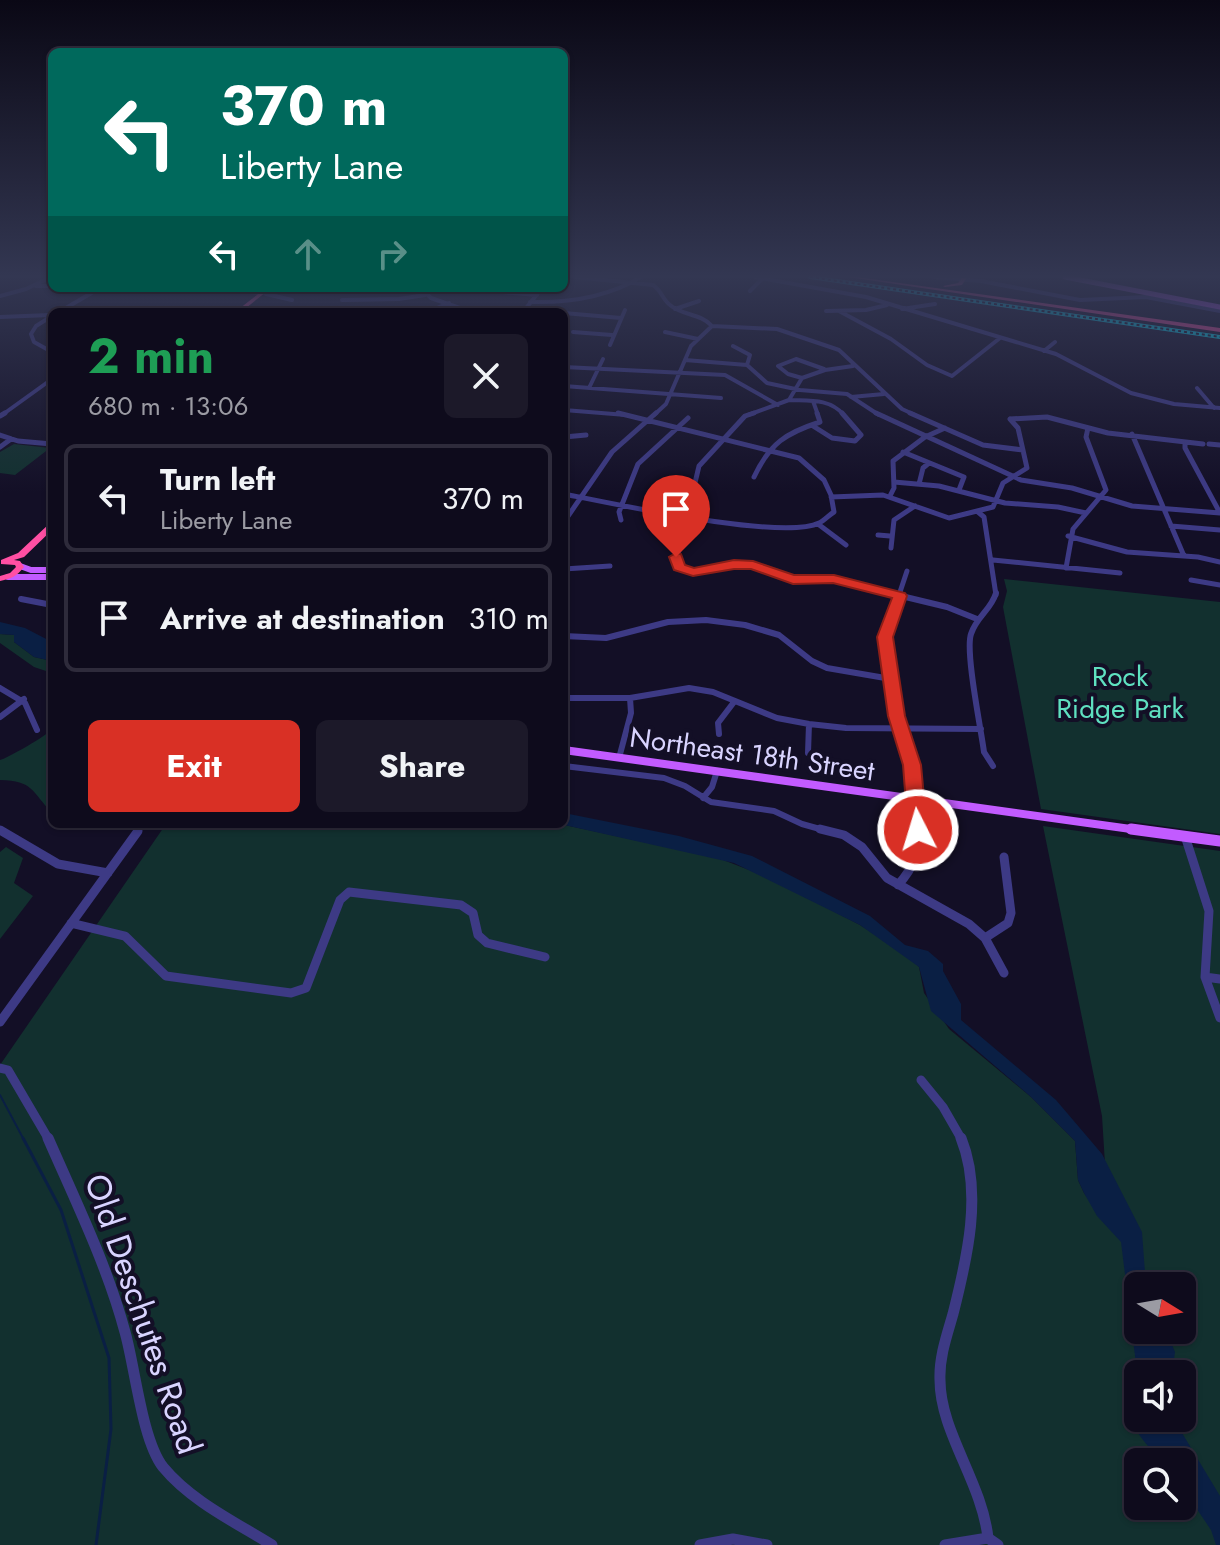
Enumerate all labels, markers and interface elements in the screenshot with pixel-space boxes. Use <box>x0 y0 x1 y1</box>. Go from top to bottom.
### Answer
text: 370 m <box>220 65 388 146</box>
icon: left <box>88 80 192 184</box>
text: Liberty Lane <box>220 140 403 192</box>
icon: left <box>202 232 246 276</box>
icon: ahead <box>286 232 330 276</box>
icon: right <box>370 232 414 276</box>
text: 2 min <box>88 322 214 391</box>
button: close <box>444 334 528 418</box>
text: 680 m · 13:06 <box>88 387 249 425</box>
text: Turn left <box>160 458 275 501</box>
pin <box>642 475 710 557</box>
icon: left <box>92 476 136 520</box>
text: 370 m <box>442 477 524 520</box>
icon: arrive <box>654 487 698 531</box>
text: Liberty Lane <box>160 501 292 539</box>
icon: arrive <box>92 596 136 640</box>
text: Arrive at destination <box>160 597 445 640</box>
text: 310 m <box>469 597 549 640</box>
park label: Rock Ridge Park <box>1056 656 1184 729</box>
street label: Northeast 18th Street <box>627 717 877 792</box>
button: Exit <box>88 720 300 812</box>
button: Share <box>316 720 528 812</box>
position arrow <box>876 788 960 872</box>
street label: Old Deschutes Road <box>72 1167 214 1461</box>
north arrow <box>1124 1272 1196 1344</box>
map controls <box>1124 1272 1196 1520</box>
button: sound <box>1124 1360 1196 1432</box>
button: search <box>1124 1448 1196 1520</box>

